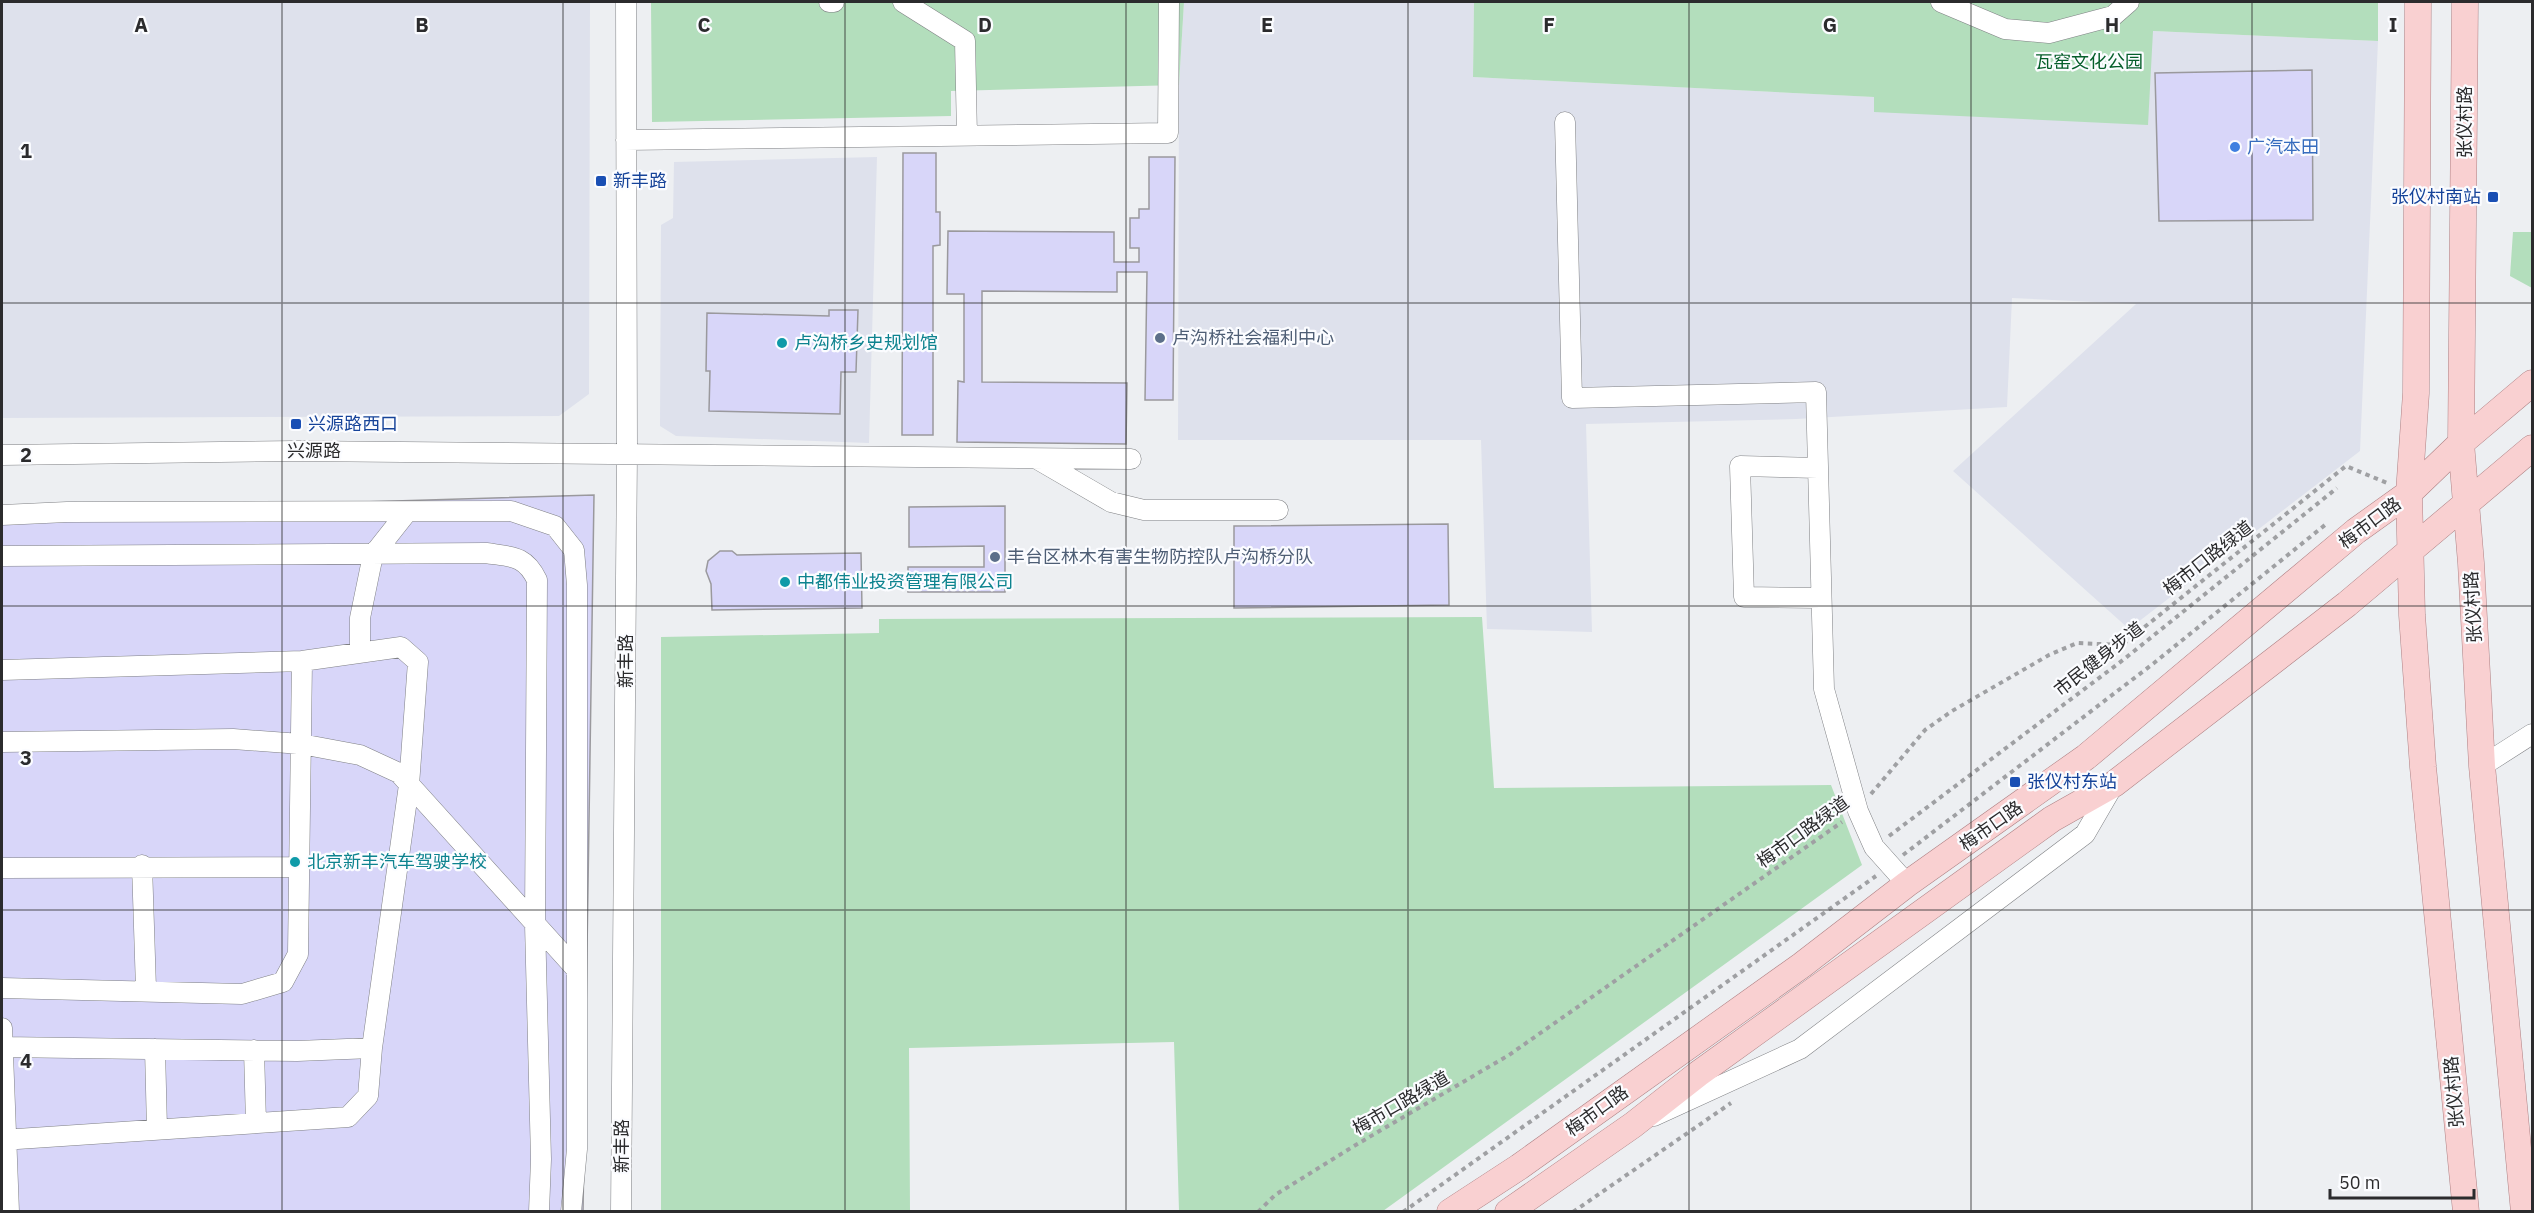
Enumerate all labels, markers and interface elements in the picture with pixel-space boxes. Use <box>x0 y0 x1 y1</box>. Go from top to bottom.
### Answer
text: A <box>134 11 148 38</box>
text: B <box>415 11 429 38</box>
text: C <box>697 11 711 38</box>
text: D <box>978 11 992 38</box>
text: E <box>1261 11 1273 38</box>
text: F <box>1543 11 1555 38</box>
text: G <box>1823 11 1837 38</box>
text: H <box>2105 11 2119 38</box>
text: I <box>2389 11 2397 38</box>
park label: 瓦窑文化公园 <box>2035 50 2143 73</box>
street label: 张仪村路 <box>2453 86 2476 158</box>
place label: 广汽本田 <box>2247 135 2319 158</box>
text: 1 <box>20 137 32 164</box>
marker: 广汽本田 <box>2228 140 2242 154</box>
place label: 新丰路 <box>613 169 667 192</box>
marker: 新丰路 <box>594 174 608 188</box>
place label: 张仪村南站 <box>2391 185 2481 208</box>
marker: 张仪村南站 <box>2486 190 2500 204</box>
place label: 卢沟桥社会福利中心 <box>1172 326 1334 349</box>
place label: 卢沟桥乡史规划馆 <box>794 331 938 354</box>
marker: 卢沟桥社会福利中心 <box>1153 331 1167 345</box>
marker: 卢沟桥乡史规划馆 <box>775 336 789 350</box>
place label: 兴源路西口 <box>308 412 398 435</box>
marker: 兴源路西口 <box>289 417 303 431</box>
street label: 兴源路 <box>287 439 341 462</box>
text: 2 <box>20 441 32 468</box>
street label: 梅市口路 <box>2334 492 2405 553</box>
street label: 梅市口路绿道 <box>2158 515 2257 600</box>
place label: 丰台区林木有害生物防控队卢沟桥分队 <box>1007 545 1313 568</box>
marker: 丰台区林木有害生物防控队卢沟桥分队 <box>988 550 1002 564</box>
place label: 中都伟业投资管理有限公司 <box>797 570 1013 593</box>
street label: 张仪村路 <box>2459 570 2486 644</box>
marker: 中都伟业投资管理有限公司 <box>778 575 792 589</box>
street label: 市民健身步道 <box>2049 616 2148 701</box>
street label: 新丰路 <box>614 634 637 688</box>
text: 3 <box>20 744 32 771</box>
place label: 张仪村东站 <box>2027 770 2117 793</box>
marker: 张仪村东站 <box>2008 775 2022 789</box>
street label: 梅市口路绿道 <box>1752 791 1853 873</box>
street label: 梅市口路 <box>1955 796 2027 856</box>
place label: 北京新丰汽车驾驶学校 <box>307 850 487 873</box>
marker: 北京新丰汽车驾驶学校 <box>288 855 302 869</box>
text: 4 <box>20 1047 32 1074</box>
street label: 张仪村路 <box>2439 1055 2468 1129</box>
street label: 梅市口路绿道 <box>1348 1066 1453 1140</box>
street label: 梅市口路 <box>1561 1080 1633 1141</box>
street label: 新丰路 <box>610 1119 633 1173</box>
scale bar <box>2330 1162 2474 1200</box>
text: 50 m <box>2339 1171 2381 1194</box>

